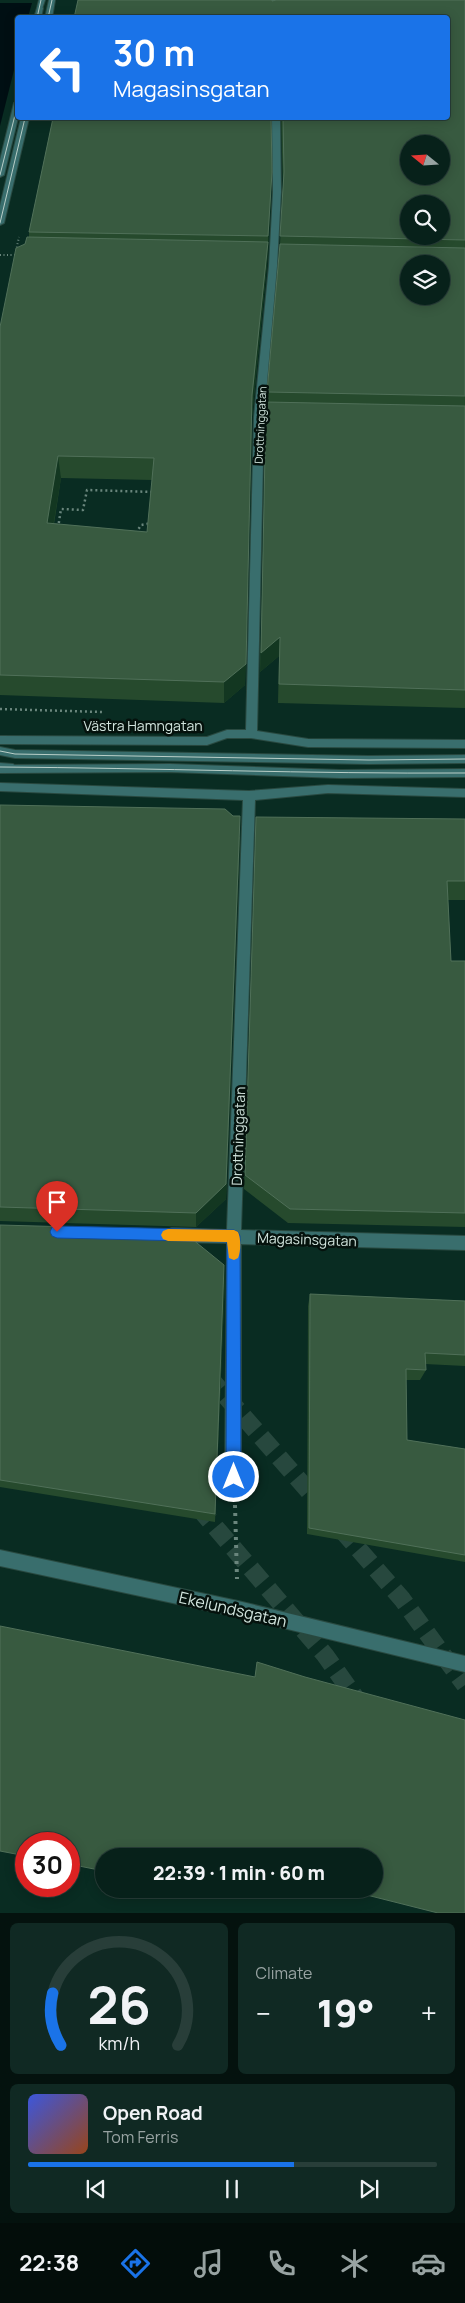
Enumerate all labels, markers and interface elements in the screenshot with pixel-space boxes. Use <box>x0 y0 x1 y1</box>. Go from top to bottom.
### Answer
text: 30 m <box>113 29 195 77</box>
icon: left <box>30 35 95 100</box>
text: Magasinsgatan <box>113 74 270 104</box>
north arrow <box>400 135 450 185</box>
map controls <box>400 135 450 305</box>
button: search <box>400 195 450 245</box>
button: layers <box>400 255 450 305</box>
street label: Drottninggatan <box>250 386 270 464</box>
street label: Västra Hamngatan <box>83 716 203 735</box>
street label: Drottninggatan <box>227 1086 249 1186</box>
pin <box>36 1181 78 1232</box>
icon: arrive <box>43 1188 71 1216</box>
street label: Magasinsgatan <box>257 1228 357 1250</box>
position arrow <box>207 1450 259 1502</box>
street label: Ekelundsgatan <box>177 1586 289 1632</box>
speed limit sign: 30 <box>15 1832 80 1897</box>
text: 22:39 · 1 min · 60 m <box>153 1860 325 1886</box>
text: Climate <box>256 1962 312 1984</box>
text: 26 <box>87 1969 150 2040</box>
text: 19° <box>317 1986 375 2038</box>
text: − <box>256 1994 271 2032</box>
text: + <box>421 1994 437 2032</box>
text: km/h <box>98 2031 140 2055</box>
text: Open Road <box>103 2100 203 2126</box>
text: Tom Ferris <box>103 2126 178 2148</box>
icon: previous <box>82 2175 110 2203</box>
icon: pause <box>218 2175 246 2203</box>
icon: next <box>355 2175 383 2203</box>
icon: directions <box>118 2246 153 2281</box>
icon: music <box>191 2246 226 2281</box>
icon: phone <box>264 2246 299 2281</box>
icon: climate <box>337 2246 372 2281</box>
icon: car <box>411 2246 446 2281</box>
text: 22:38 <box>19 2248 79 2278</box>

